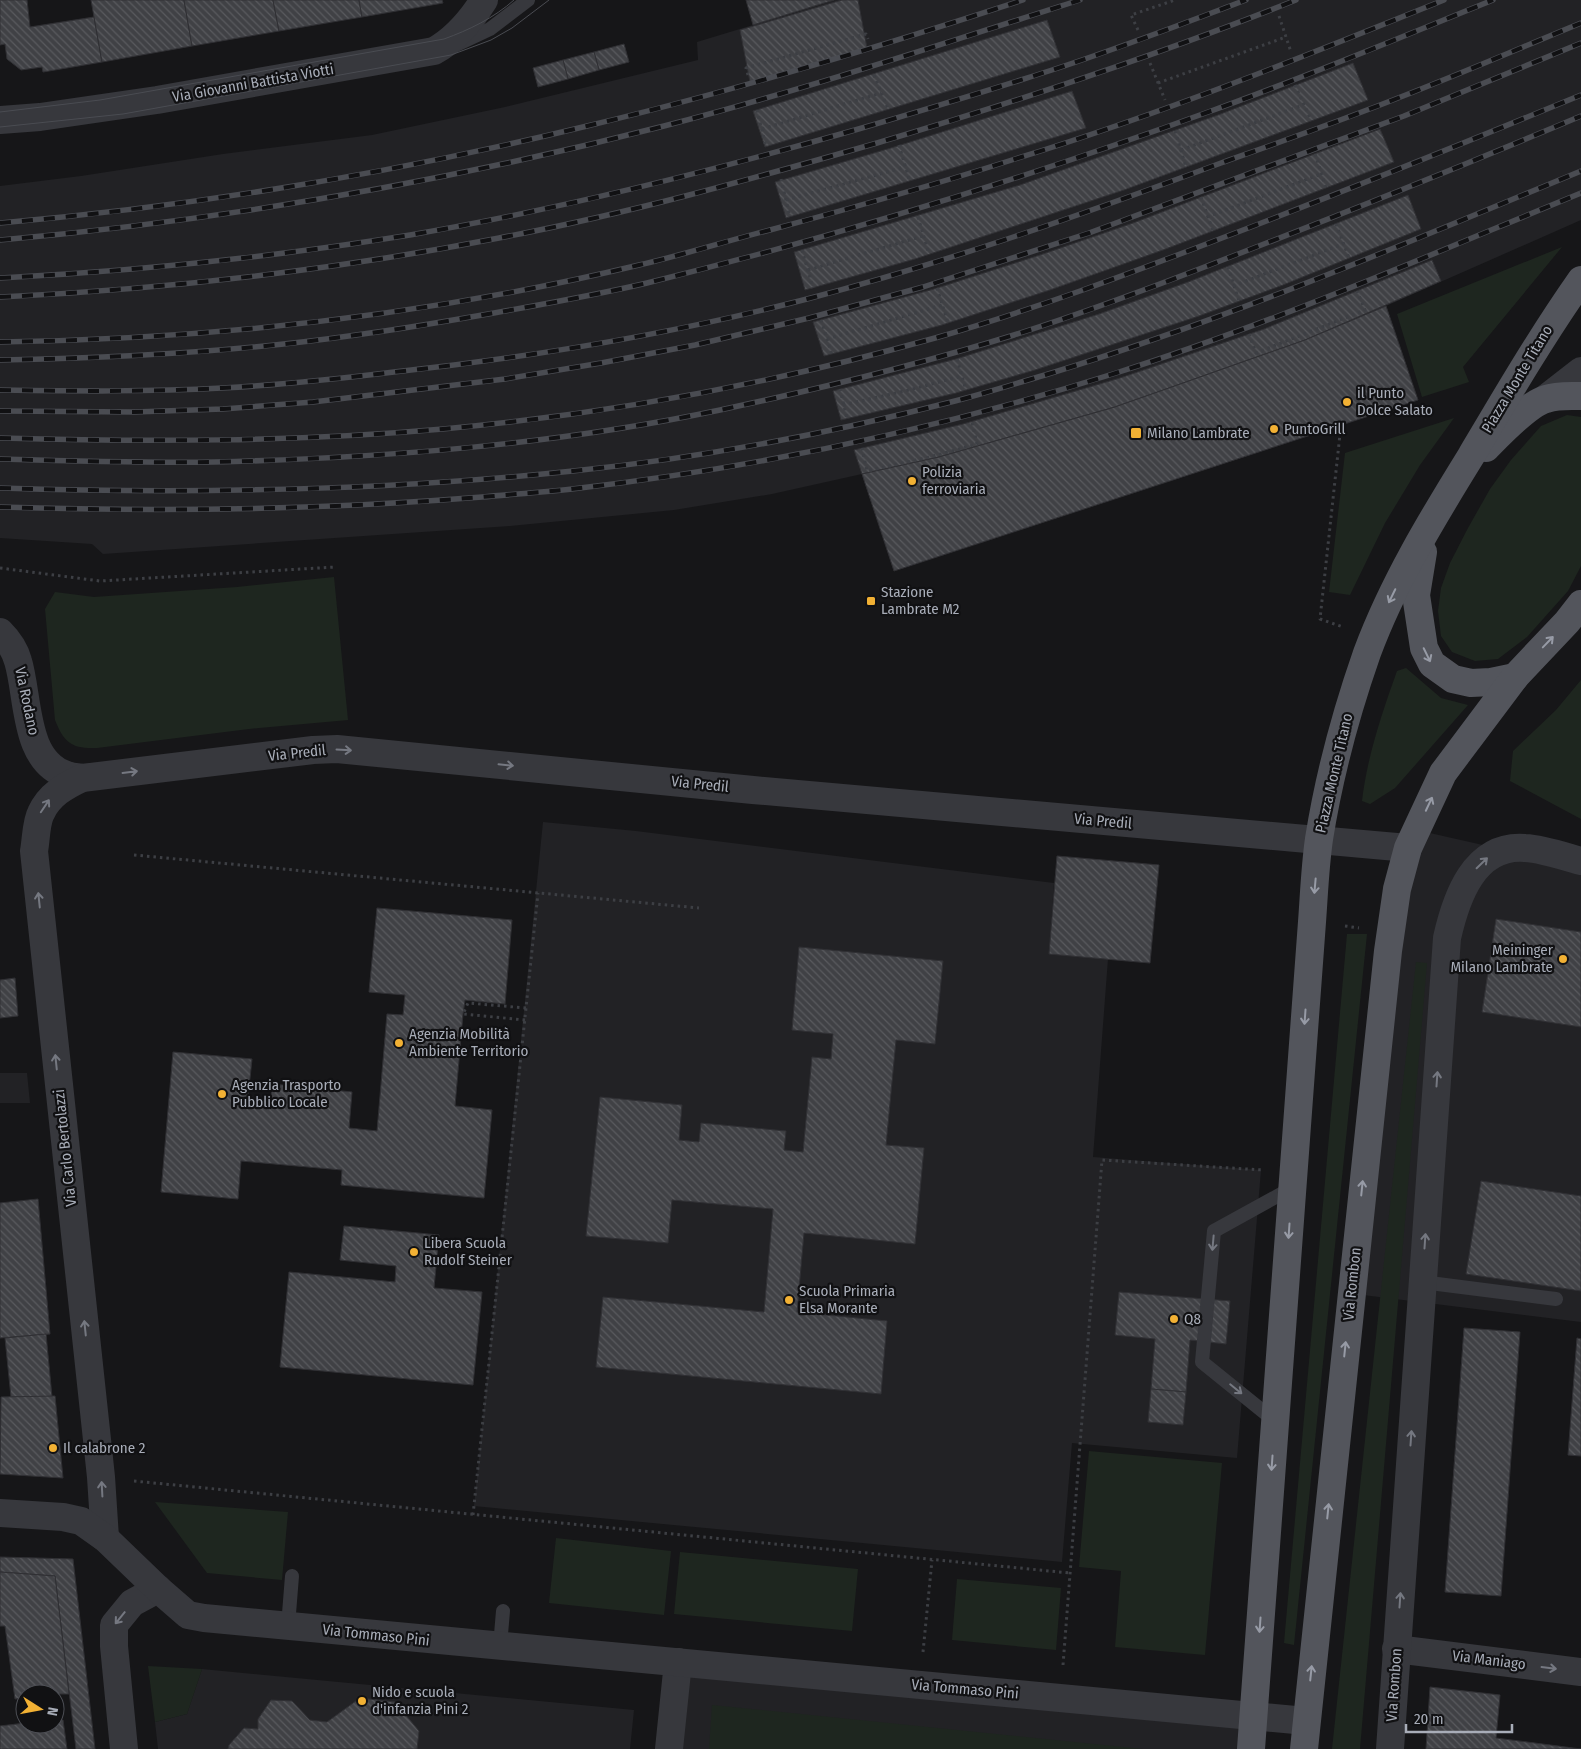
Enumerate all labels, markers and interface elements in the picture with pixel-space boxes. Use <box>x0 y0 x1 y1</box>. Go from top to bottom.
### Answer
street label: Via Giovanni Battista Viotti <box>171 60 335 106</box>
street label: Piazza Monte Titano <box>1478 322 1556 436</box>
place label: il Punto Dolce Salato <box>1357 384 1433 419</box>
marker: il Punto Dolce Salato <box>1341 396 1353 408</box>
place label: PuntoGrill <box>1284 420 1345 438</box>
marker: PuntoGrill <box>1268 423 1280 435</box>
place label: Milano Lambrate <box>1147 424 1250 442</box>
marker: Milano Lambrate <box>1129 426 1143 440</box>
place label: Polizia ferroviaria <box>922 463 986 498</box>
marker: Polizia ferroviaria <box>906 475 918 487</box>
place label: Stazione Lambrate M2 <box>881 583 960 618</box>
one-way arrow <box>1387 588 1397 603</box>
marker: Stazione Lambrate M2 <box>865 595 877 607</box>
one-way arrow <box>1542 636 1554 648</box>
one-way arrow <box>1422 647 1432 662</box>
street label: Via Rodano <box>11 665 43 737</box>
street label: Piazza Monte Titano <box>1311 711 1357 835</box>
street label: Via Predil <box>267 741 327 765</box>
one-way arrow <box>336 745 352 754</box>
one-way arrow <box>497 760 513 770</box>
one-way arrow <box>122 767 138 777</box>
street label: Via Predil <box>670 772 730 796</box>
one-way arrow <box>1424 797 1434 812</box>
one-way arrow <box>40 799 50 813</box>
street label: Via Predil <box>1073 810 1133 832</box>
one-way arrow <box>1476 857 1488 869</box>
one-way arrow <box>1310 878 1320 894</box>
one-way arrow <box>34 892 44 908</box>
place label: Meininger Milano Lambrate <box>1450 941 1554 976</box>
marker: Meininger Milano Lambrate <box>1557 953 1569 965</box>
one-way arrow <box>1300 1008 1309 1024</box>
place label: Agenzia Mobilità Ambiente Territorio <box>409 1025 528 1060</box>
marker: Agenzia Mobilità Ambiente Territorio <box>393 1037 405 1049</box>
one-way arrow <box>51 1054 61 1070</box>
one-way arrow <box>1432 1071 1442 1087</box>
place label: Agenzia Trasporto Pubblico Locale <box>232 1076 341 1111</box>
street label: Via Carlo Bertolazzi <box>50 1088 80 1208</box>
marker: Agenzia Trasporto Pubblico Locale <box>216 1088 228 1100</box>
one-way arrow <box>1358 1180 1367 1196</box>
one-way arrow <box>1284 1223 1293 1239</box>
place label: Libera Scuola Rudolf Steiner <box>424 1234 513 1269</box>
one-way arrow <box>1421 1234 1430 1250</box>
one-way arrow <box>1208 1235 1217 1251</box>
marker: Libera Scuola Rudolf Steiner <box>408 1246 420 1258</box>
street label: Via Rombon <box>1339 1247 1365 1321</box>
place label: Scuola Primaria Elsa Morante <box>799 1282 895 1317</box>
marker: Scuola Primaria Elsa Morante <box>783 1294 795 1306</box>
place label: Q8 <box>1184 1310 1201 1328</box>
marker: Q8 <box>1168 1313 1180 1325</box>
one-way arrow <box>80 1320 90 1336</box>
one-way arrow <box>1340 1342 1350 1358</box>
one-way arrow <box>1229 1384 1242 1395</box>
one-way arrow <box>1407 1431 1416 1447</box>
place label: Il calabrone 2 <box>63 1439 146 1457</box>
marker: Il calabrone 2 <box>47 1442 59 1454</box>
one-way arrow <box>1267 1455 1276 1471</box>
one-way arrow <box>98 1481 107 1497</box>
one-way arrow <box>1323 1503 1333 1519</box>
one-way arrow <box>1395 1593 1404 1609</box>
one-way arrow <box>114 1611 125 1624</box>
one-way arrow <box>1255 1617 1264 1633</box>
street label: Via Tommaso Pini <box>321 1620 431 1650</box>
street label: Via Maniago <box>1451 1647 1527 1673</box>
street label: Via Rombon <box>1382 1648 1406 1722</box>
one-way arrow <box>1541 1663 1557 1673</box>
one-way arrow <box>1306 1665 1316 1681</box>
street label: Via Tommaso Pini <box>911 1675 1019 1703</box>
place label: Nido e scuola d'infanzia Pini 2 <box>372 1683 469 1718</box>
north arrow <box>15 1684 65 1734</box>
marker: Nido e scuola d'infanzia Pini 2 <box>356 1695 368 1707</box>
scale bar <box>1406 1702 1512 1734</box>
text: N <box>43 1706 61 1717</box>
text: 20 m <box>1414 1710 1444 1728</box>

